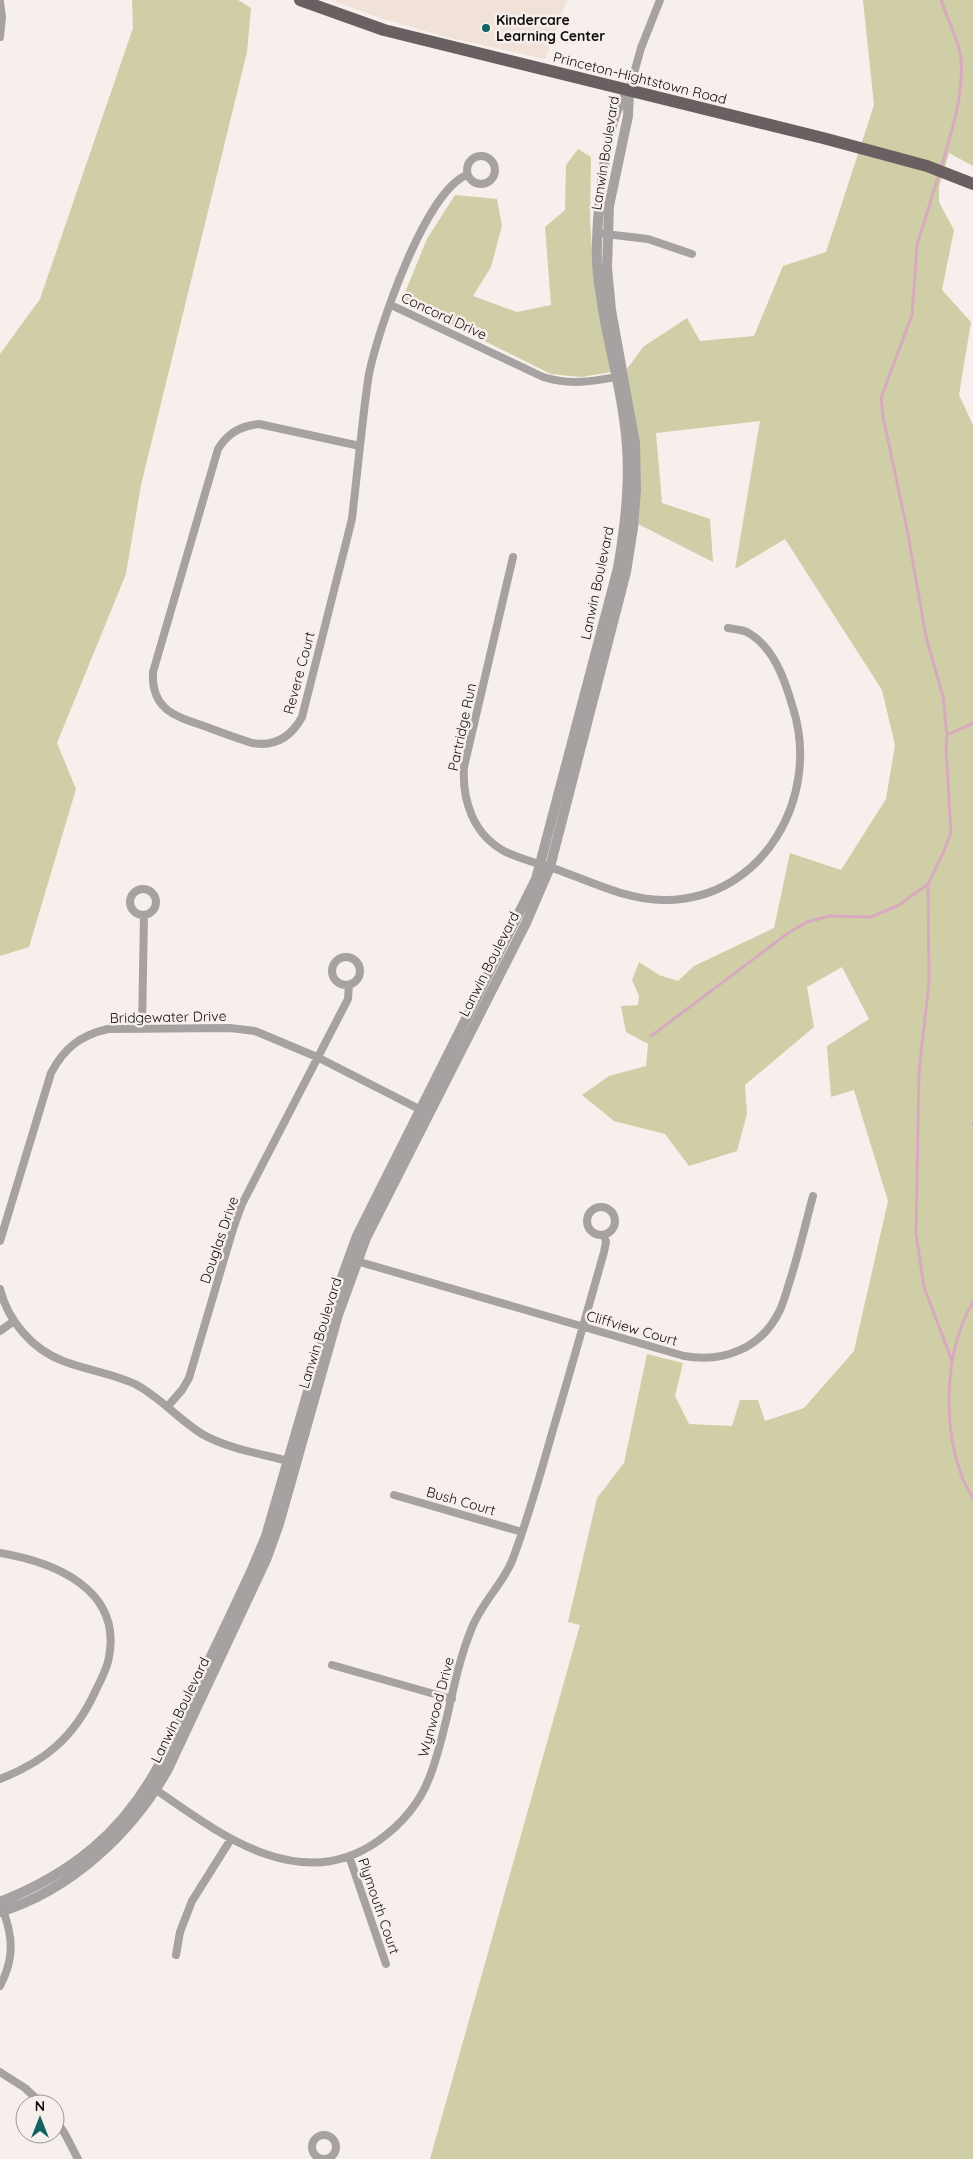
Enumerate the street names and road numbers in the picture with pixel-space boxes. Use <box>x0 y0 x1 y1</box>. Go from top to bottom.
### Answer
street label: Princeton-Hightstown Road <box>551 48 729 108</box>
street label: Lanwin Boulevard <box>587 95 623 211</box>
street label: Concord Drive <box>398 288 490 344</box>
street label: Lanwin Boulevard <box>576 525 618 641</box>
street label: Revere Court <box>279 629 319 716</box>
street label: Partridge Run <box>444 681 480 773</box>
street label: Lanwin Boulevard <box>455 909 523 1019</box>
street label: Bridgewater Drive <box>109 1007 227 1027</box>
street label: Douglas Drive <box>196 1194 242 1286</box>
street label: Lanwin Boulevard <box>295 1275 345 1391</box>
street label: Cliffview Court <box>584 1306 680 1350</box>
street label: Bush Court <box>424 1483 498 1520</box>
street label: Lanwin Boulevard <box>147 1654 213 1766</box>
street label: Wynwood Drive <box>414 1655 458 1759</box>
street label: Plymouth Court <box>354 1855 404 1957</box>

